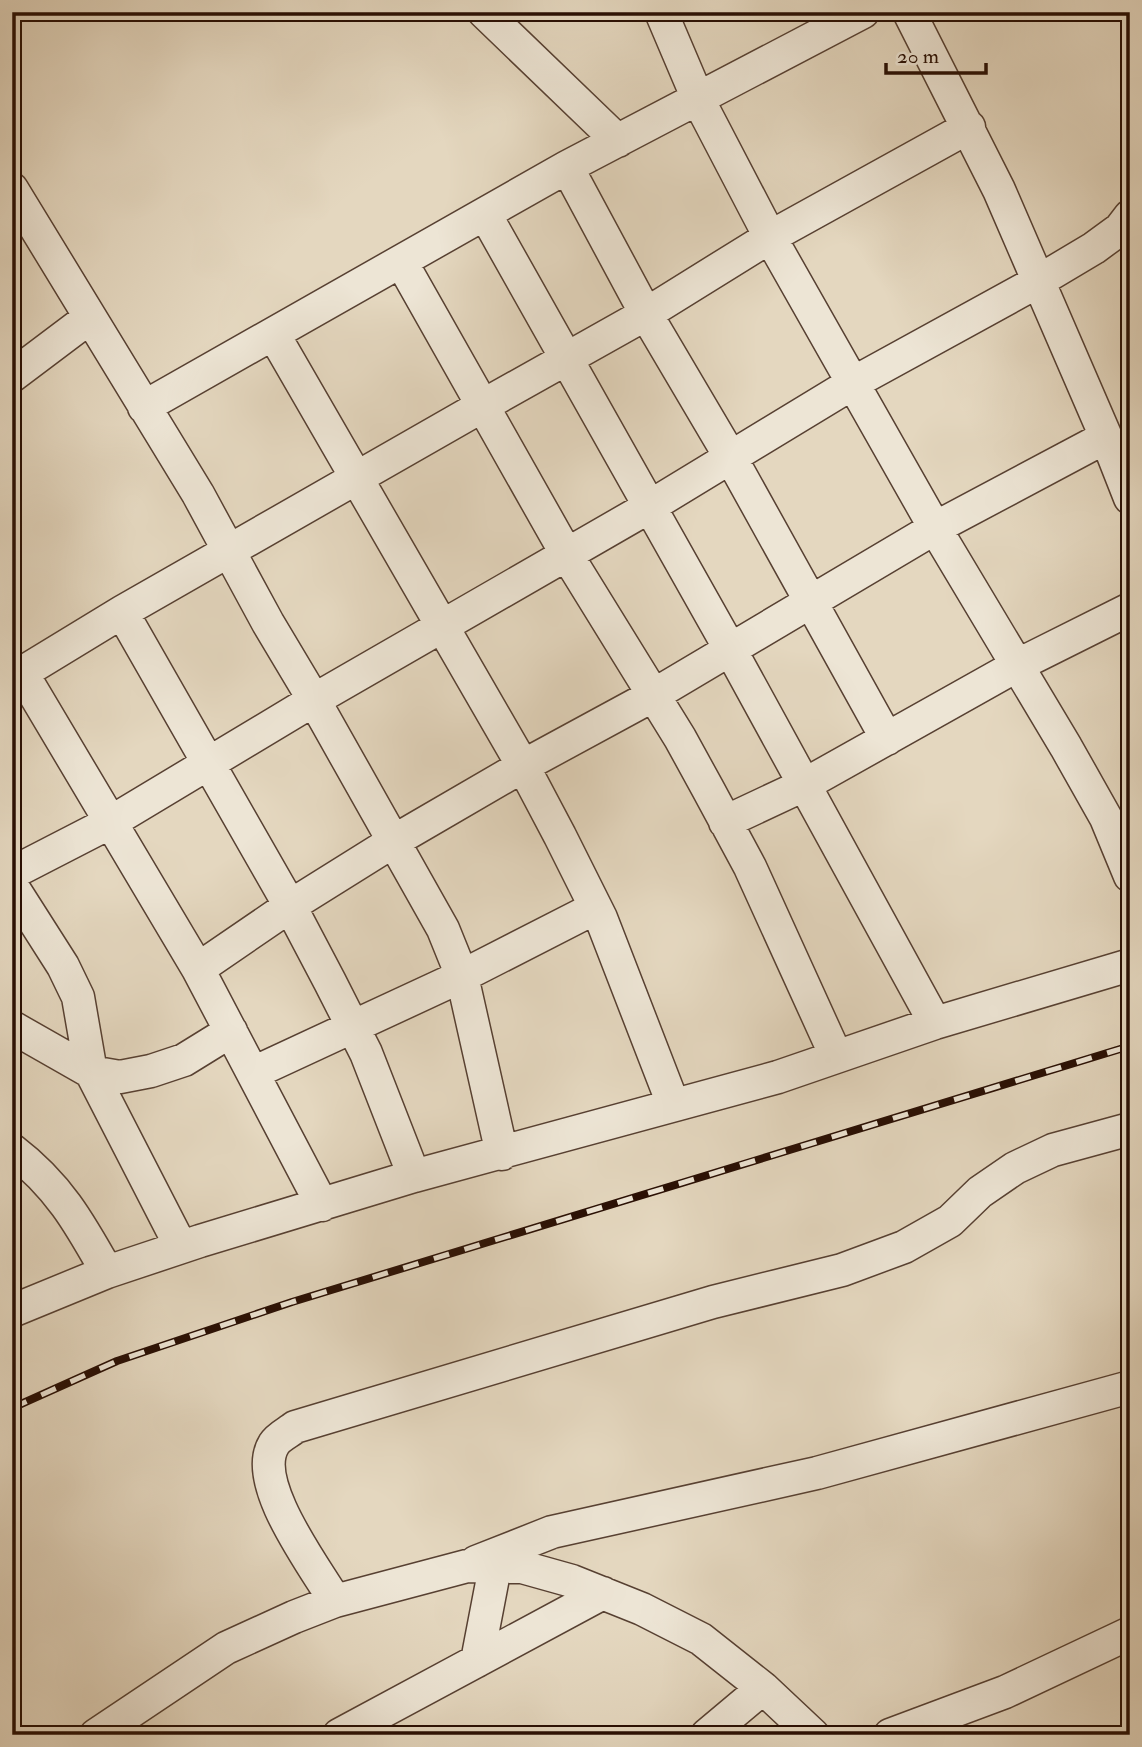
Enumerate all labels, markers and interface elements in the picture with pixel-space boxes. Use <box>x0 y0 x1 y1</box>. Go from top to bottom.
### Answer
scale bar <box>886 32 986 76</box>
text: 20 m <box>897 43 939 70</box>

